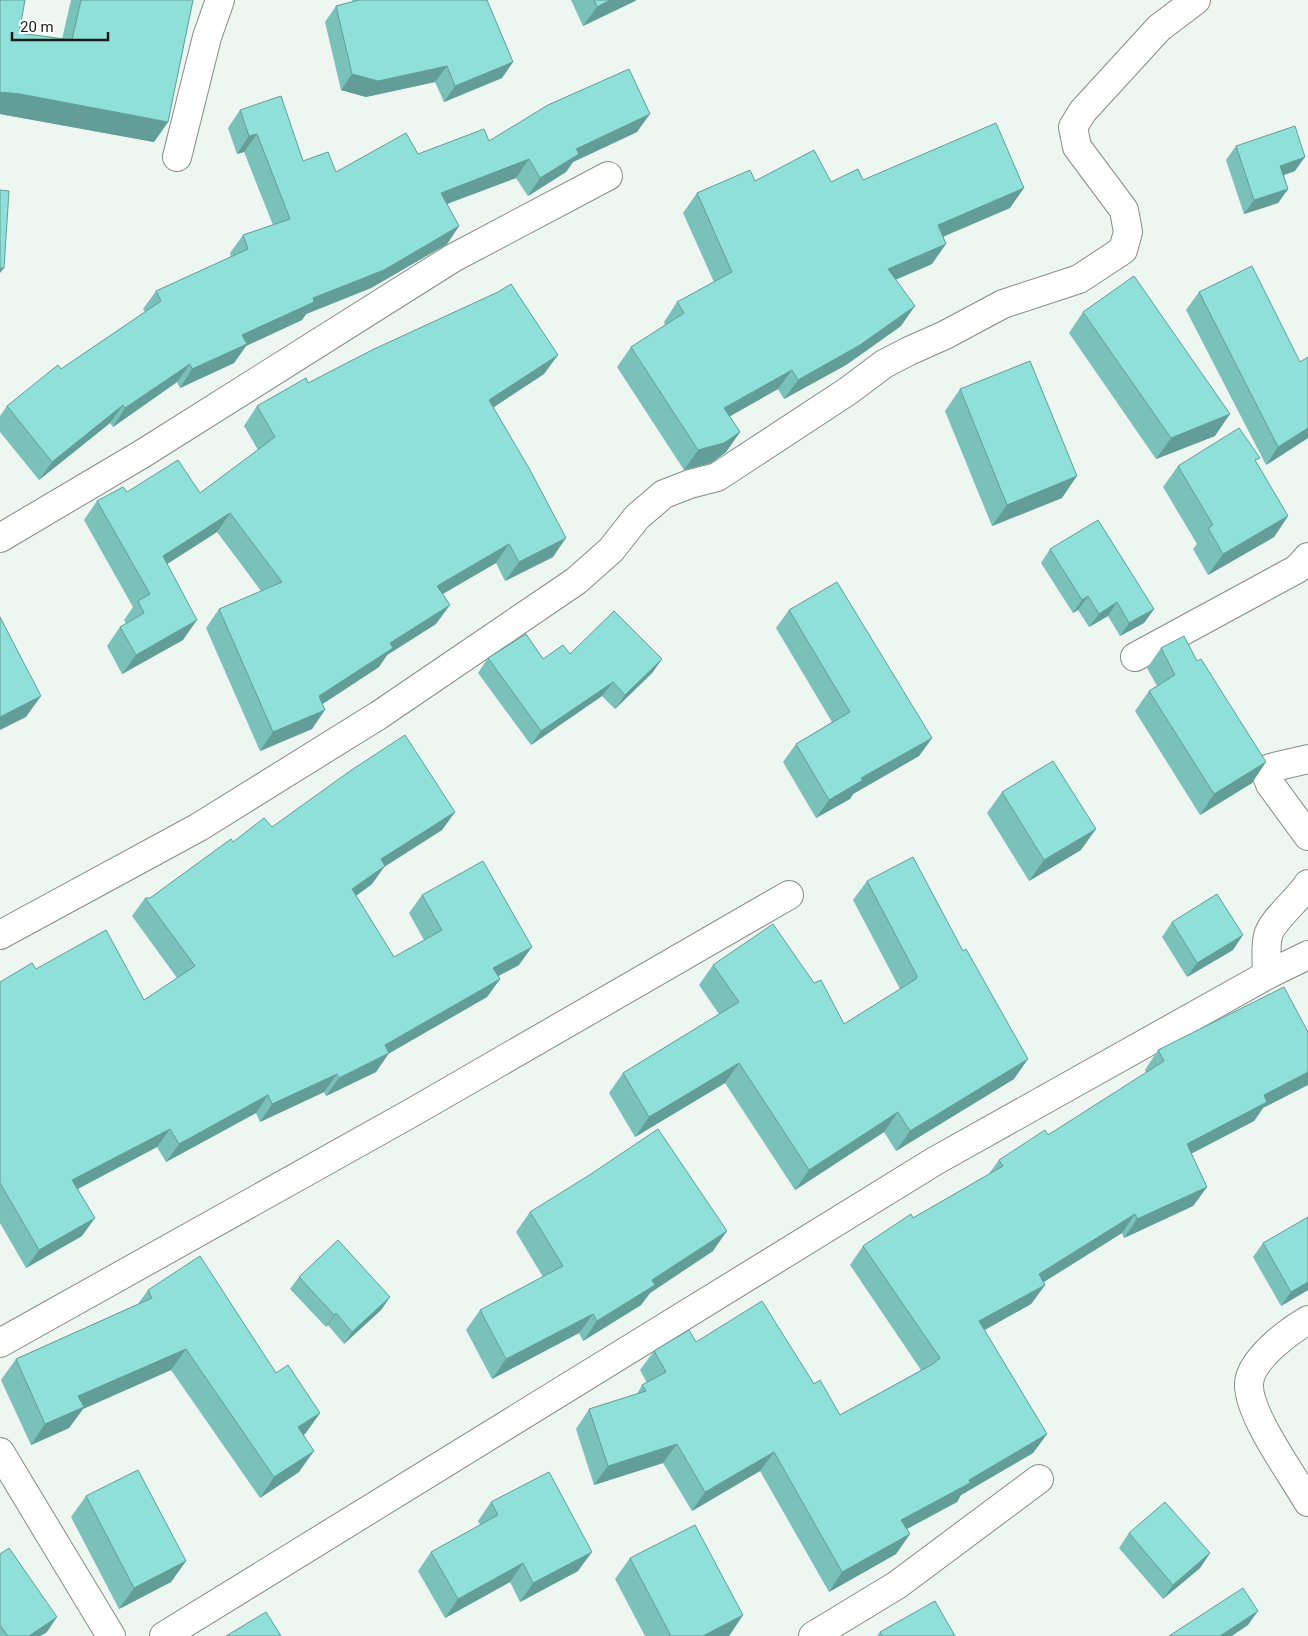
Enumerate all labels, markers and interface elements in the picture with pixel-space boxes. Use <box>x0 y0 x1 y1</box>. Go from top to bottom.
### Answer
scale bar <box>12 10 109 42</box>
text: 20 m <box>20 18 54 36</box>

